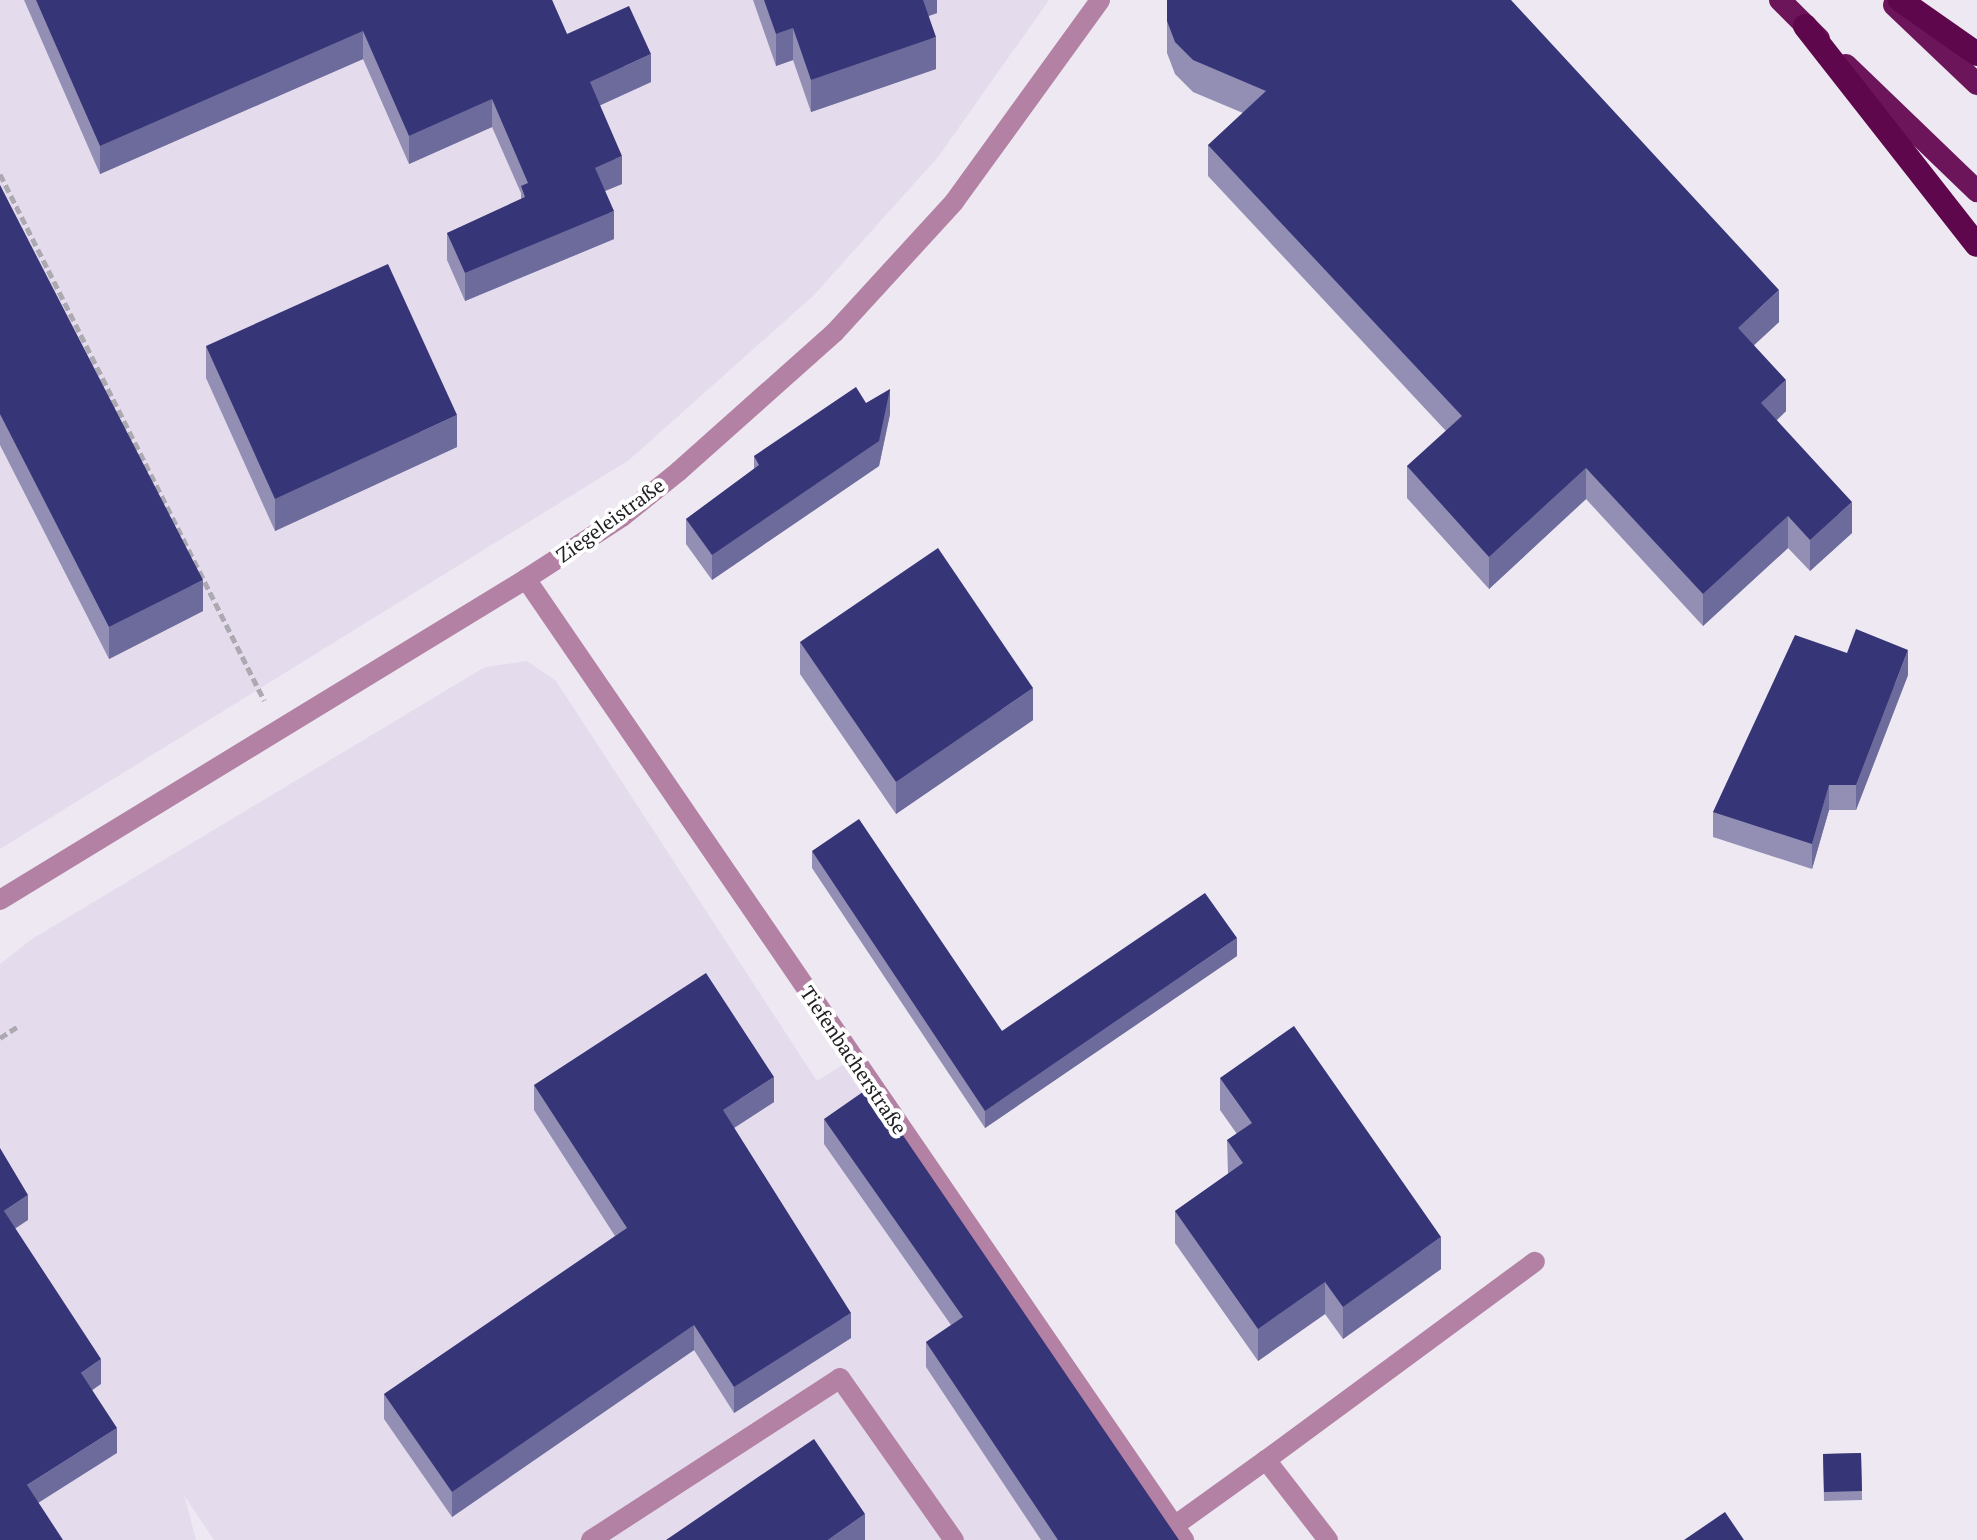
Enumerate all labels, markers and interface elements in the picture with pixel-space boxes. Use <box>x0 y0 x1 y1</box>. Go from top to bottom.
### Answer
street label: Ziegeleistraße <box>551 473 669 567</box>
street label: Tiefenbacherstraße <box>796 981 912 1139</box>

